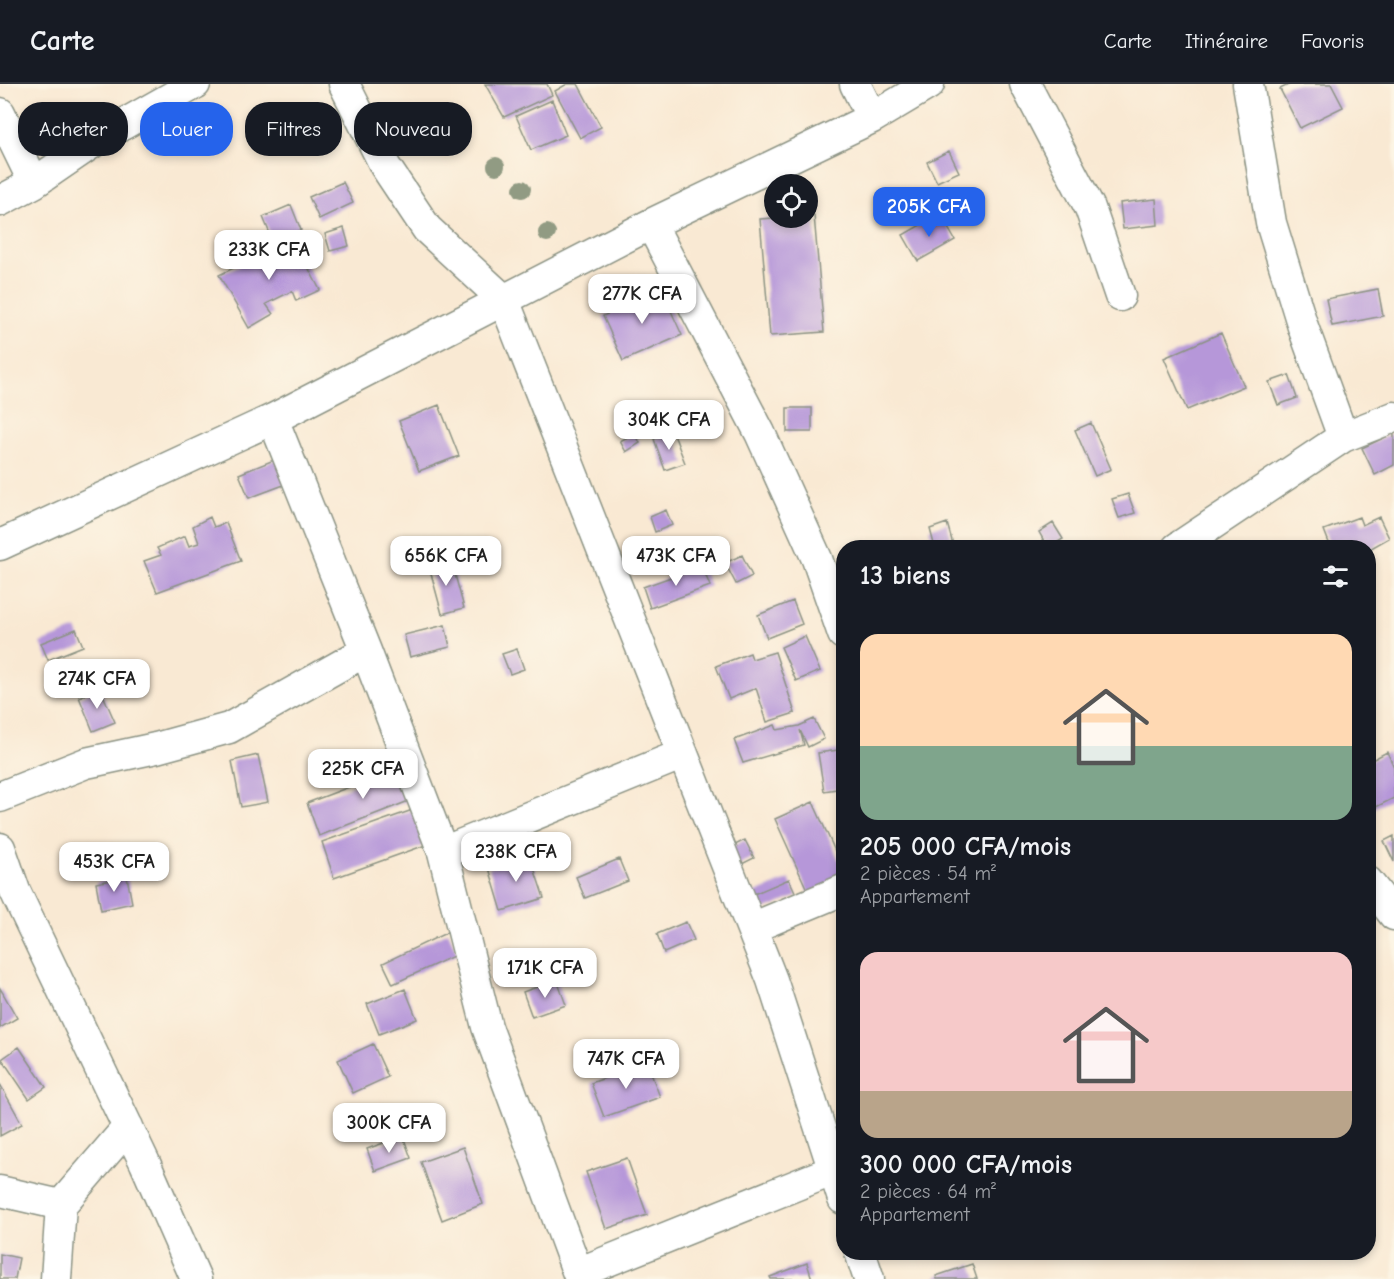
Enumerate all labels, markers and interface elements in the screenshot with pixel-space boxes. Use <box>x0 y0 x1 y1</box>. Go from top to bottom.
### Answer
text: Carte <box>30 25 95 57</box>
text: Carte <box>1104 29 1152 53</box>
text: Itinéraire <box>1185 29 1268 53</box>
text: Favoris <box>1301 29 1364 53</box>
chip: Acheter <box>18 102 128 156</box>
chip: Louer <box>140 102 233 156</box>
chip: Filtres <box>245 102 342 156</box>
chip: Nouveau <box>354 102 472 156</box>
map controls <box>764 174 818 228</box>
button: locate <box>764 174 818 228</box>
pin: 205K CFA <box>867 187 991 238</box>
text: 205K CFA <box>887 195 971 218</box>
pin: 233K CFA <box>207 230 331 281</box>
text: 233K CFA <box>228 238 310 261</box>
pin: 277K CFA <box>580 274 704 325</box>
text: 277K CFA <box>602 282 682 305</box>
pin: 304K CFA <box>607 400 731 451</box>
text: 304K CFA <box>628 408 710 431</box>
pin: 656K CFA <box>384 536 508 587</box>
pin: 473K CFA <box>614 536 738 587</box>
text: 656K CFA <box>404 544 488 567</box>
text: 473K CFA <box>636 544 716 567</box>
icon: filters <box>1319 560 1352 593</box>
text: 13 biens <box>860 561 950 591</box>
pin: 274K CFA <box>35 659 159 710</box>
text: 274K CFA <box>58 667 136 690</box>
icon: home <box>1052 673 1160 781</box>
pin: 225K CFA <box>301 749 425 800</box>
text: 225K CFA <box>322 757 404 780</box>
pin: 238K CFA <box>454 832 578 883</box>
text: 205 000 CFA/mois <box>860 832 1071 862</box>
text: 238K CFA <box>475 840 557 863</box>
pin: 453K CFA <box>52 842 176 893</box>
text: 453K CFA <box>73 850 155 873</box>
text: 2 pièces · 54 m² <box>860 862 996 885</box>
text: Appartement <box>860 885 970 908</box>
pin: 171K CFA <box>483 948 607 999</box>
text: 171K CFA <box>507 956 583 979</box>
icon: home <box>1052 991 1160 1099</box>
pin: 747K CFA <box>564 1039 688 1090</box>
text: 747K CFA <box>587 1047 665 1070</box>
pin: 300K CFA <box>327 1103 451 1154</box>
text: 300K CFA <box>347 1111 431 1134</box>
text: 300 000 CFA/mois <box>860 1150 1072 1180</box>
text: 2 pièces · 64 m² <box>860 1180 996 1203</box>
text: Appartement <box>860 1203 970 1226</box>

